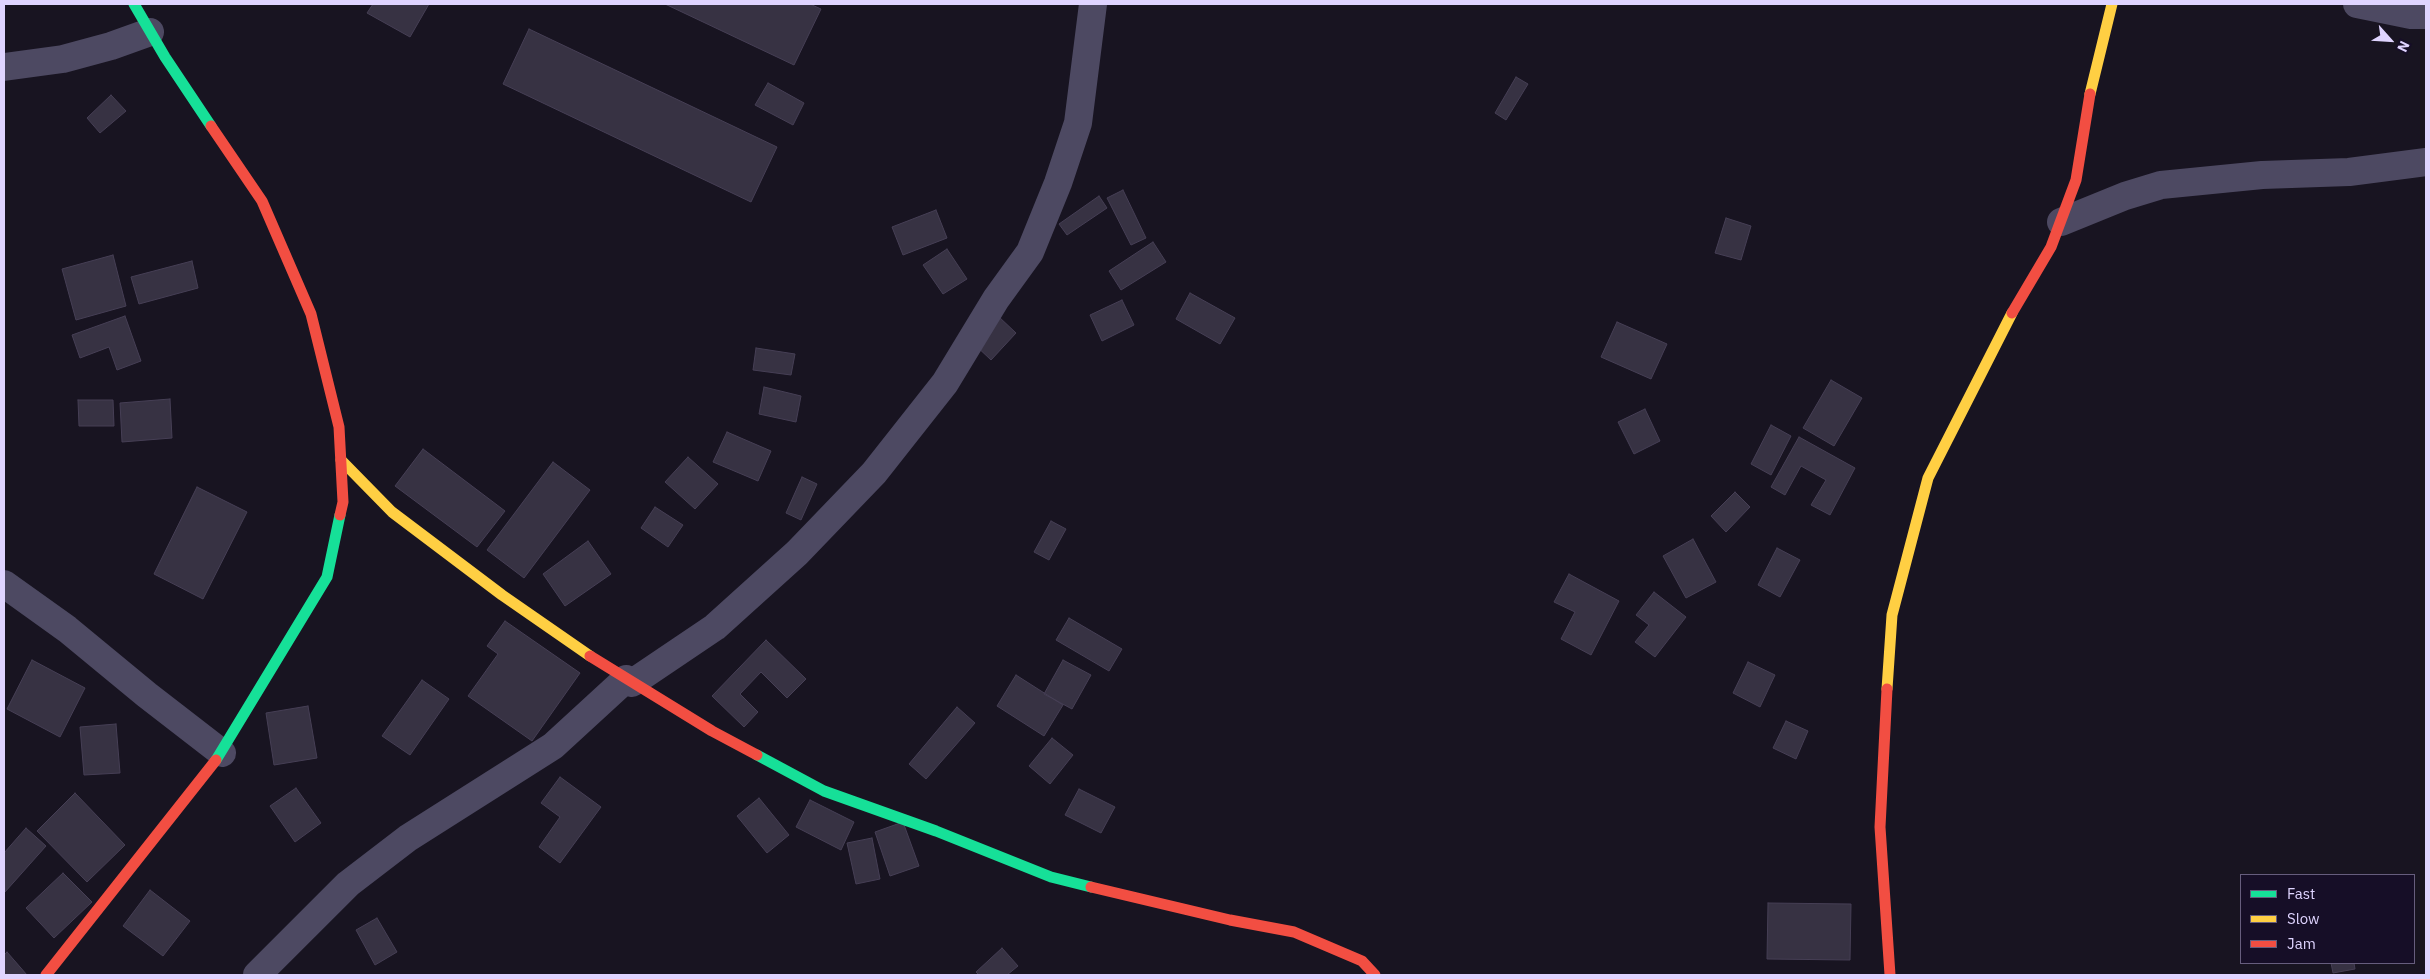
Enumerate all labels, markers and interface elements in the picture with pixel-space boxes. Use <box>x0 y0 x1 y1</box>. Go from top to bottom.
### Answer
north arrow <box>2365 15 2415 65</box>
text: N <box>2393 38 2414 55</box>
legend <box>2240 874 2415 964</box>
text: Fast <box>2287 884 2315 903</box>
text: Slow <box>2287 909 2320 928</box>
text: Jam <box>2287 934 2316 953</box>

